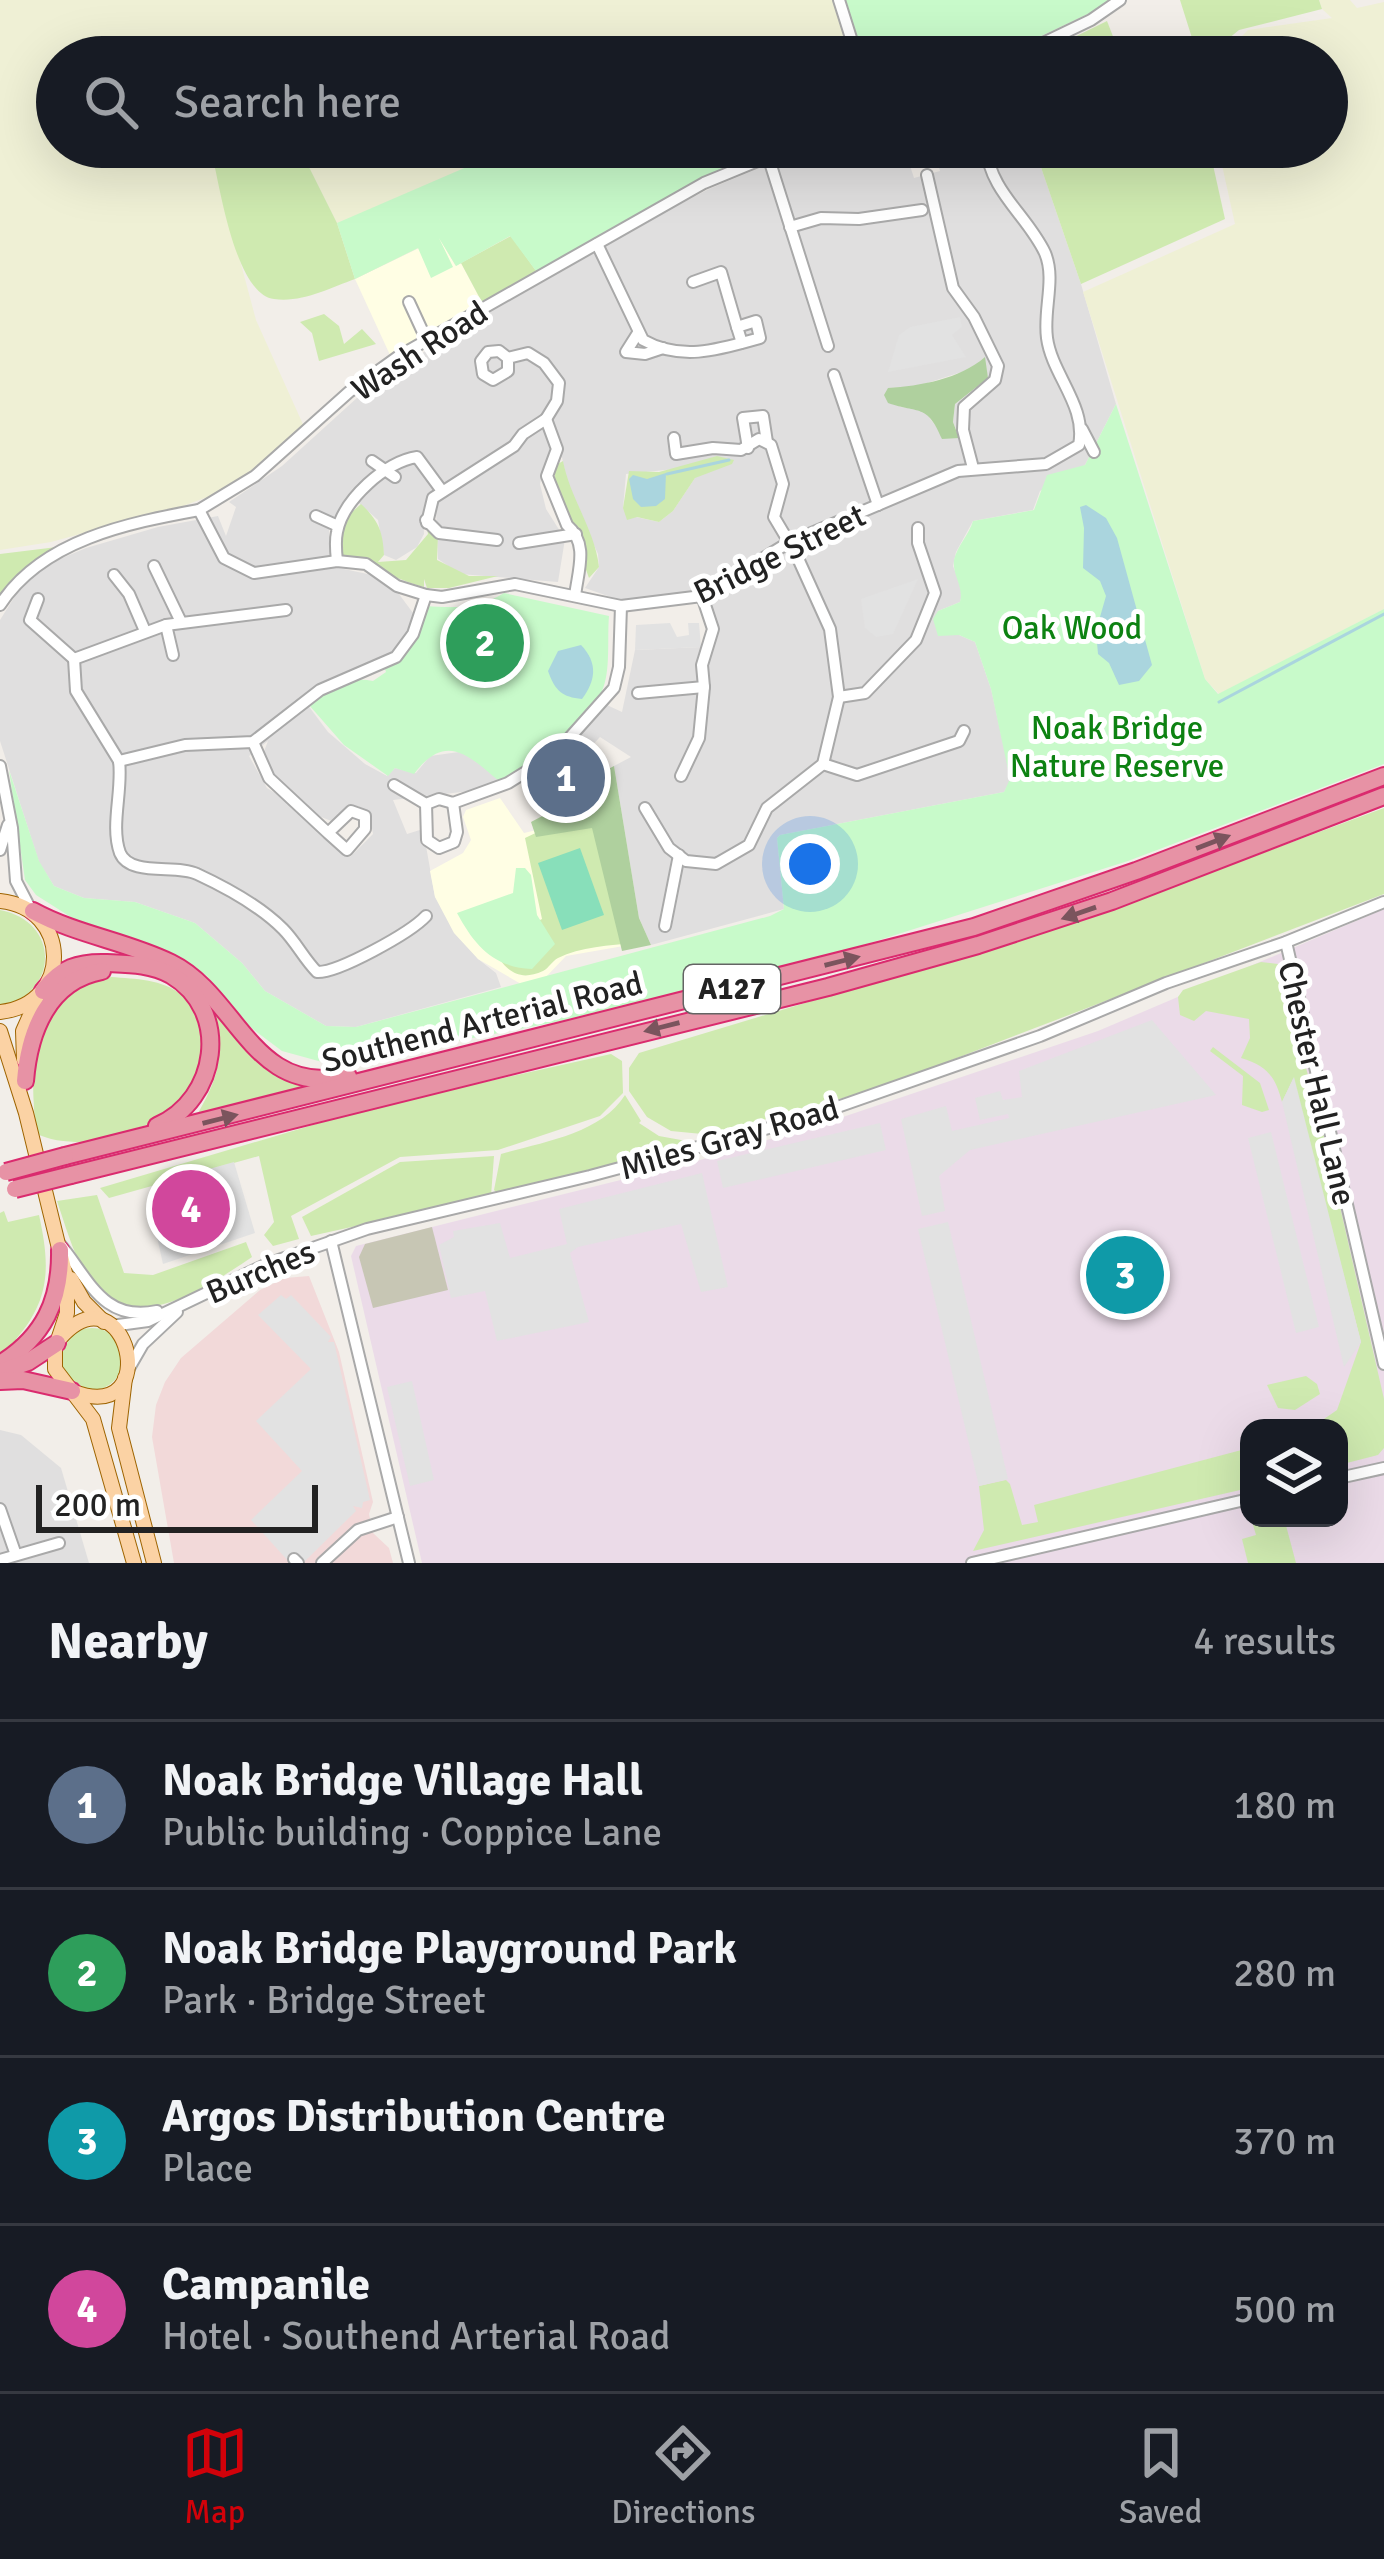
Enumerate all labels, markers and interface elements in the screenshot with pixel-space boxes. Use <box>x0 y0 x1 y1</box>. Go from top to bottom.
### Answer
search box <box>36 36 1348 168</box>
icon: search <box>78 69 144 135</box>
text: Search here <box>174 75 401 130</box>
street label: Wash Road <box>344 292 496 410</box>
street label: Bridge Street <box>687 495 872 614</box>
pin: 2 <box>446 598 524 688</box>
park label: Oak Wood <box>1002 608 1142 649</box>
park label: Noak Bridge Nature Reserve <box>1010 708 1224 787</box>
pin: 1 <box>527 733 605 823</box>
one-way arrow <box>1195 831 1231 850</box>
your location <box>780 834 840 894</box>
one-way arrow <box>1061 905 1097 923</box>
one-way arrow <box>824 951 861 970</box>
street label: Chester Hall Lane <box>1269 957 1365 1209</box>
street label: Southend Arterial Road <box>318 963 647 1082</box>
road number: A127 <box>684 965 780 1013</box>
one-way arrow <box>644 1018 681 1037</box>
street label: Miles Gray Road <box>615 1088 844 1189</box>
one-way arrow <box>201 1108 238 1127</box>
pin: 4 <box>152 1164 230 1254</box>
pin: 3 <box>1086 1230 1164 1320</box>
street label: Burches <box>200 1231 321 1314</box>
map controls <box>1240 1419 1348 1527</box>
button: layers <box>1240 1419 1348 1527</box>
scale bar <box>36 1479 318 1532</box>
text: 200 m <box>54 1485 141 1526</box>
text: Nearby <box>48 1610 208 1673</box>
text: 4 results <box>1193 1617 1336 1665</box>
text: Noak Bridge Village Hall <box>162 1753 643 1808</box>
text: 1 <box>76 1781 98 1829</box>
text: 180 m <box>1233 1781 1336 1829</box>
text: Public building · Coppice Lane <box>162 1808 662 1856</box>
text: Noak Bridge Playground Park <box>162 1921 737 1976</box>
text: 2 <box>76 1949 98 1997</box>
text: 280 m <box>1233 1949 1336 1997</box>
text: Park · Bridge Street <box>162 1976 486 2024</box>
text: Argos Distribution Centre <box>162 2089 666 2144</box>
text: 3 <box>76 2117 98 2165</box>
text: 370 m <box>1233 2117 1336 2165</box>
text: Place <box>162 2144 253 2192</box>
text: Campanile <box>162 2257 370 2312</box>
text: 4 <box>76 2285 98 2333</box>
text: 500 m <box>1233 2285 1336 2333</box>
text: Hotel · Southend Arterial Road <box>162 2312 670 2360</box>
tab: Map <box>182 2420 248 2533</box>
tab: Directions <box>611 2420 756 2533</box>
tab: Saved <box>1119 2420 1202 2533</box>

